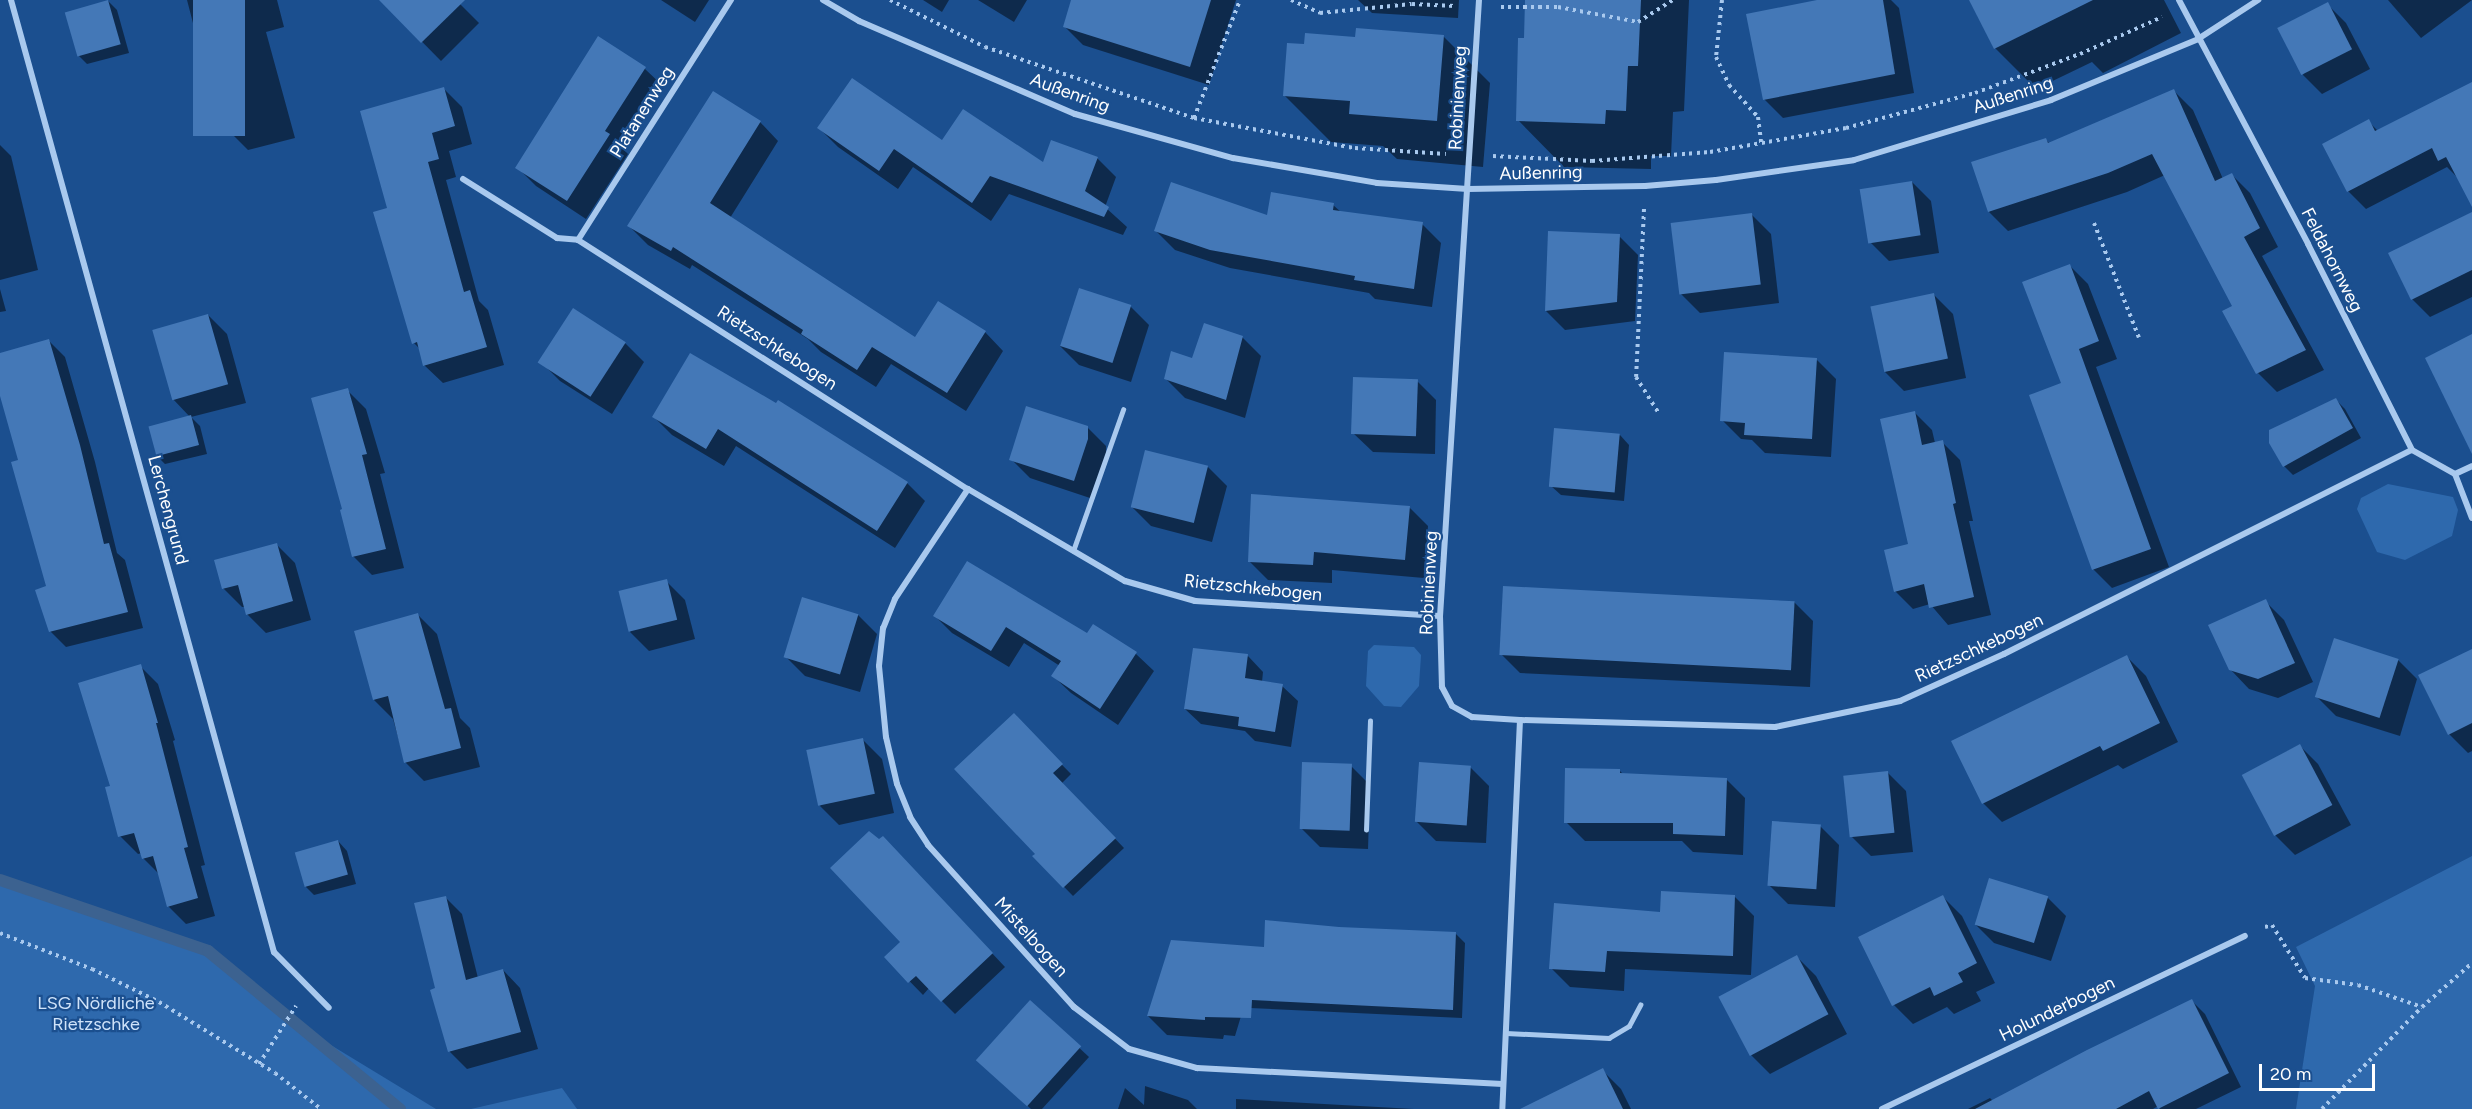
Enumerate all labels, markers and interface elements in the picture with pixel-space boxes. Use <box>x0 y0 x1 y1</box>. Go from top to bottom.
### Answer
street label: Robinienweg <box>1444 45 1472 151</box>
street label: Platanenweg <box>605 62 679 162</box>
street label: Außenring <box>1027 69 1113 117</box>
street label: Außenring <box>1970 72 2056 118</box>
street label: Außenring <box>1499 161 1583 185</box>
street label: Feldahornweg <box>2297 204 2367 316</box>
street label: Rietzschkebogen <box>713 301 841 395</box>
street label: Lerchengrund <box>143 453 193 567</box>
street label: Robinienweg <box>1415 530 1443 636</box>
street label: Rietzschkebogen <box>1183 570 1323 606</box>
street label: Rietzschkebogen <box>1912 609 2046 687</box>
street label: Mistelbogen <box>990 893 1072 981</box>
street label: Holunderbogen <box>1996 972 2118 1046</box>
park label: LSG Nördliche Rietzschke <box>37 993 155 1036</box>
scale bar <box>2262 1052 2378 1090</box>
text: 20 m <box>2270 1063 2311 1085</box>

